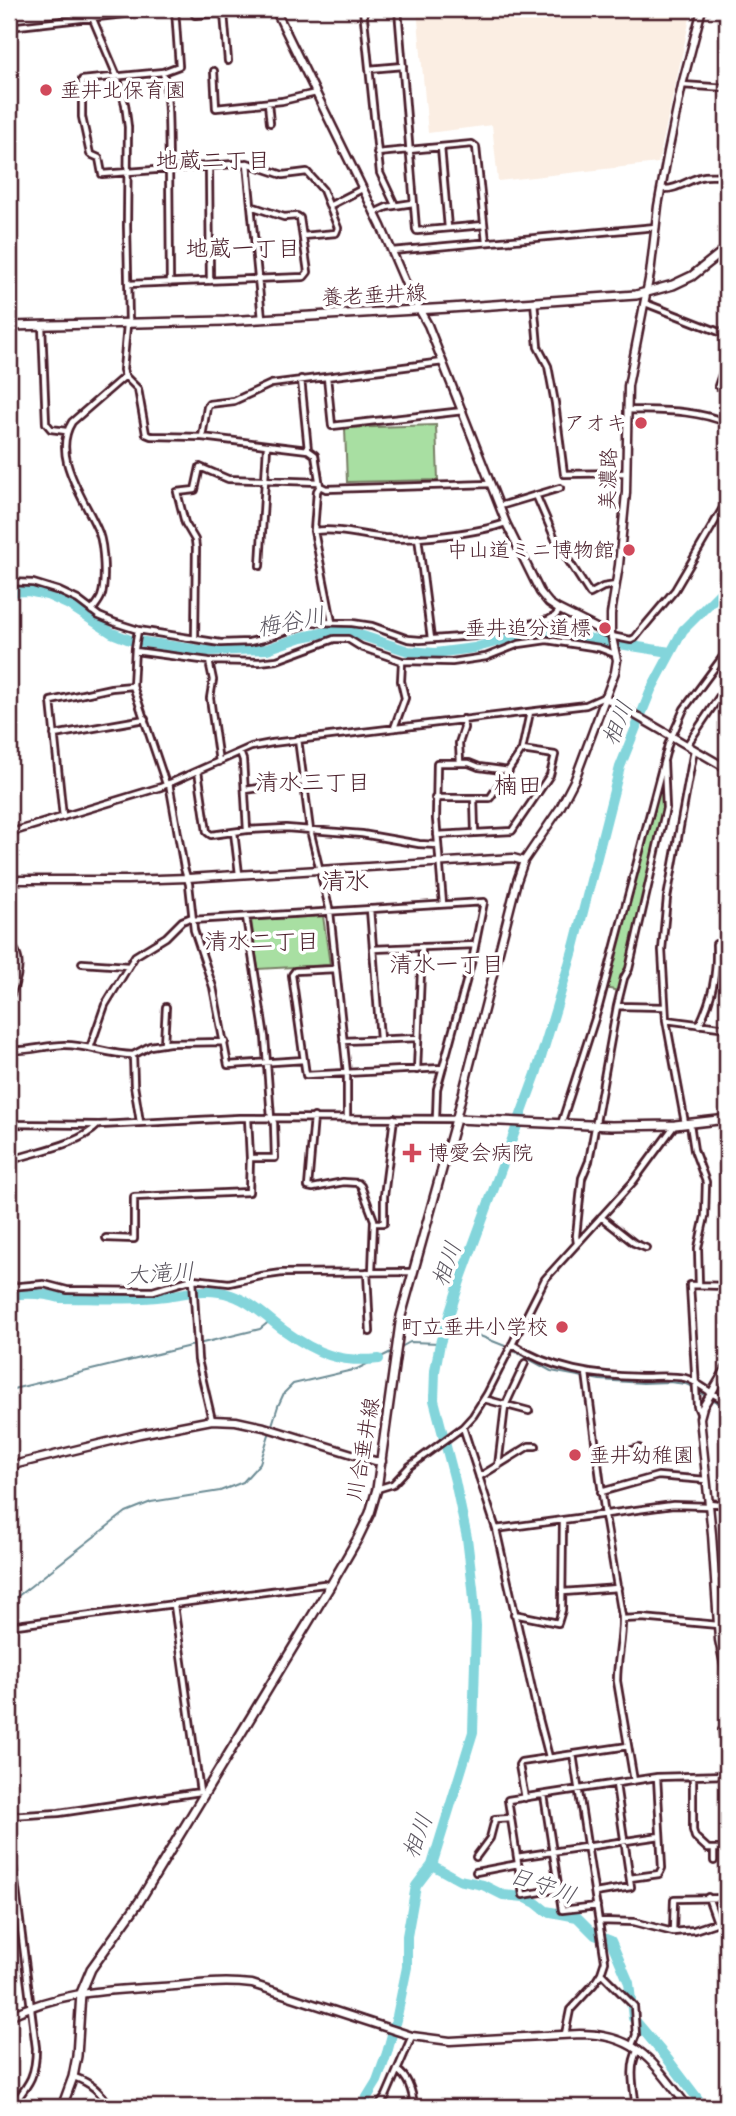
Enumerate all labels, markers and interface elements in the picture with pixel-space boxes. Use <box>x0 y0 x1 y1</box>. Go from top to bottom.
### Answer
place label: 垂井北保育園 <box>60 75 186 104</box>
marker: 垂井北保育園 <box>38 82 54 98</box>
district label: 地蔵二丁目 <box>156 144 271 175</box>
district label: 地蔵一丁目 <box>186 232 301 263</box>
street label: 養老垂井線 <box>321 277 427 312</box>
place label: アオキ <box>564 408 627 437</box>
marker: アオキ <box>633 415 649 431</box>
street label: 美濃路 <box>592 447 623 511</box>
place label: 中山道ミニ博物館 <box>447 535 615 564</box>
marker: 中山道ミニ博物館 <box>621 542 637 558</box>
water label: 梅谷川 <box>254 599 328 642</box>
place label: 垂井追分道標 <box>465 613 591 642</box>
marker: 垂井追分道標 <box>597 620 613 636</box>
water label: 相川 <box>594 696 640 750</box>
district label: 清水三丁目 <box>256 766 371 797</box>
district label: 楠田 <box>494 768 542 800</box>
district label: 清水 <box>321 864 369 896</box>
district label: 清水二丁目 <box>205 925 320 956</box>
district label: 清水一丁目 <box>390 948 505 979</box>
place label: 博愛会病院 <box>428 1138 533 1167</box>
marker: 博愛会病院 <box>402 1143 422 1163</box>
water label: 相川 <box>423 1237 468 1291</box>
water label: 大滝川 <box>124 1255 195 1290</box>
place label: 町立垂井小学校 <box>401 1312 548 1341</box>
marker: 町立垂井小学校 <box>554 1319 570 1335</box>
street label: 川合垂井線 <box>339 1395 386 1503</box>
place label: 垂井幼稚園 <box>589 1440 694 1469</box>
marker: 垂井幼稚園 <box>567 1447 583 1463</box>
water label: 相川 <box>394 1809 439 1863</box>
water label: 日守川 <box>505 1859 581 1910</box>

